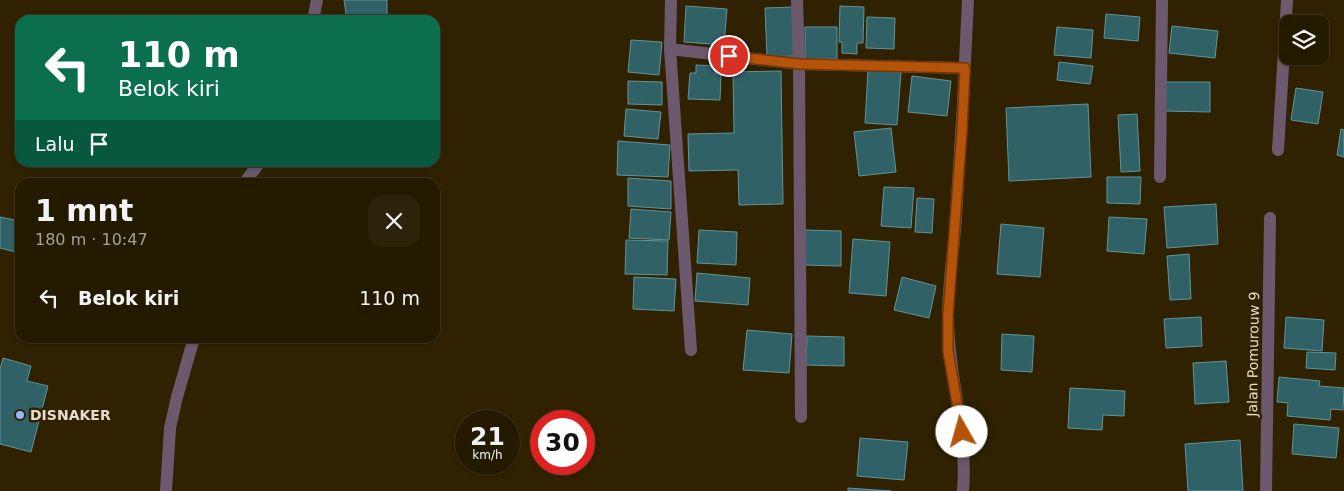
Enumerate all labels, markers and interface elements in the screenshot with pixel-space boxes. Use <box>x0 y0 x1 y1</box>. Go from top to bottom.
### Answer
map controls <box>1279 15 1329 65</box>
button: layers <box>1279 15 1329 65</box>
icon: left <box>35 35 100 100</box>
text: 110 m <box>118 35 240 75</box>
pin <box>708 35 750 77</box>
icon: arrive <box>715 42 743 70</box>
text: Belok kiri <box>118 76 220 101</box>
icon: arrive <box>85 130 113 158</box>
text: Lalu <box>35 133 75 155</box>
text: 1 mnt <box>35 193 133 228</box>
button: close <box>368 195 420 247</box>
text: 180 m · 10:47 <box>35 230 148 249</box>
icon: left <box>35 284 63 312</box>
text: Belok kiri <box>78 287 179 309</box>
text: 110 m <box>359 287 420 309</box>
street label: Jalan Pomurouw 9 <box>1244 291 1262 418</box>
position arrow <box>935 405 987 457</box>
place label: DISNAKER <box>30 407 111 423</box>
marker: DISNAKER <box>14 409 26 421</box>
speed limit sign: 30 <box>530 410 595 475</box>
text: 21 <box>470 422 505 451</box>
text: km/h <box>472 448 503 462</box>

